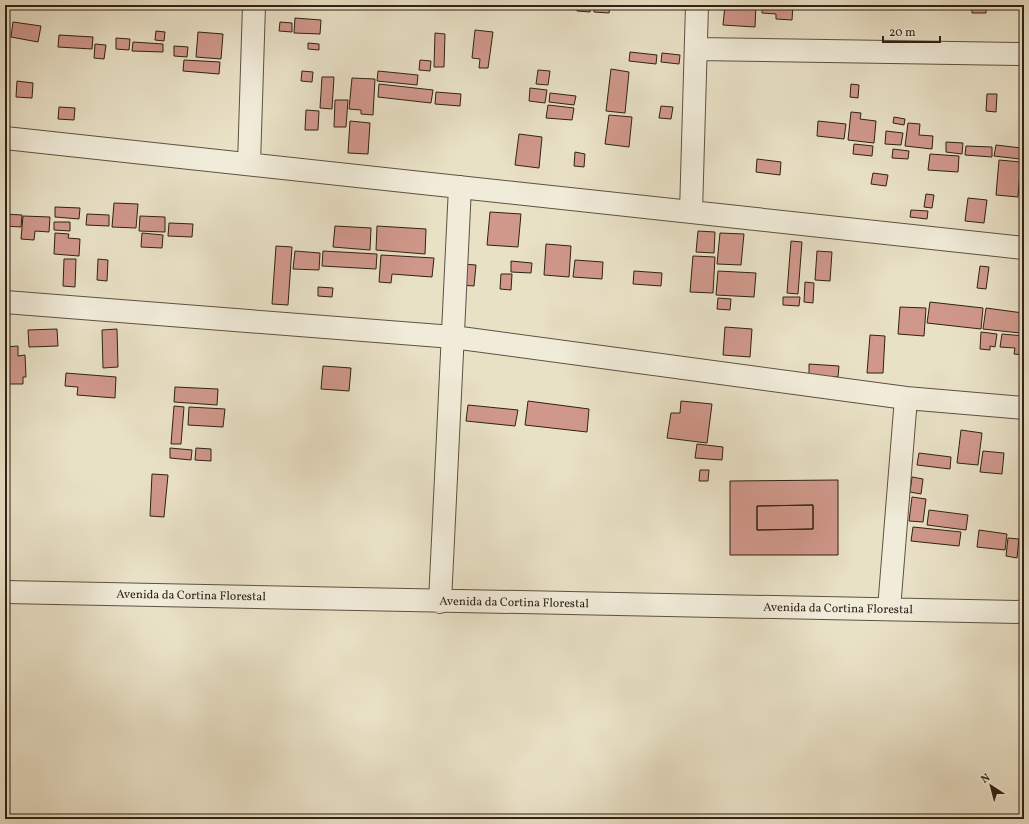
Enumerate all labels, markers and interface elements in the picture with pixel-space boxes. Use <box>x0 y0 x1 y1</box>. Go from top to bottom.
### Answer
scale bar <box>883 18 940 44</box>
text: 20 m <box>889 25 916 41</box>
street label: Avenida da Cortina Florestal <box>116 587 266 605</box>
street label: Avenida da Cortina Florestal <box>439 594 589 612</box>
street label: Avenida da Cortina Florestal <box>763 600 913 618</box>
north arrow <box>971 766 1011 806</box>
text: N <box>978 771 994 788</box>

